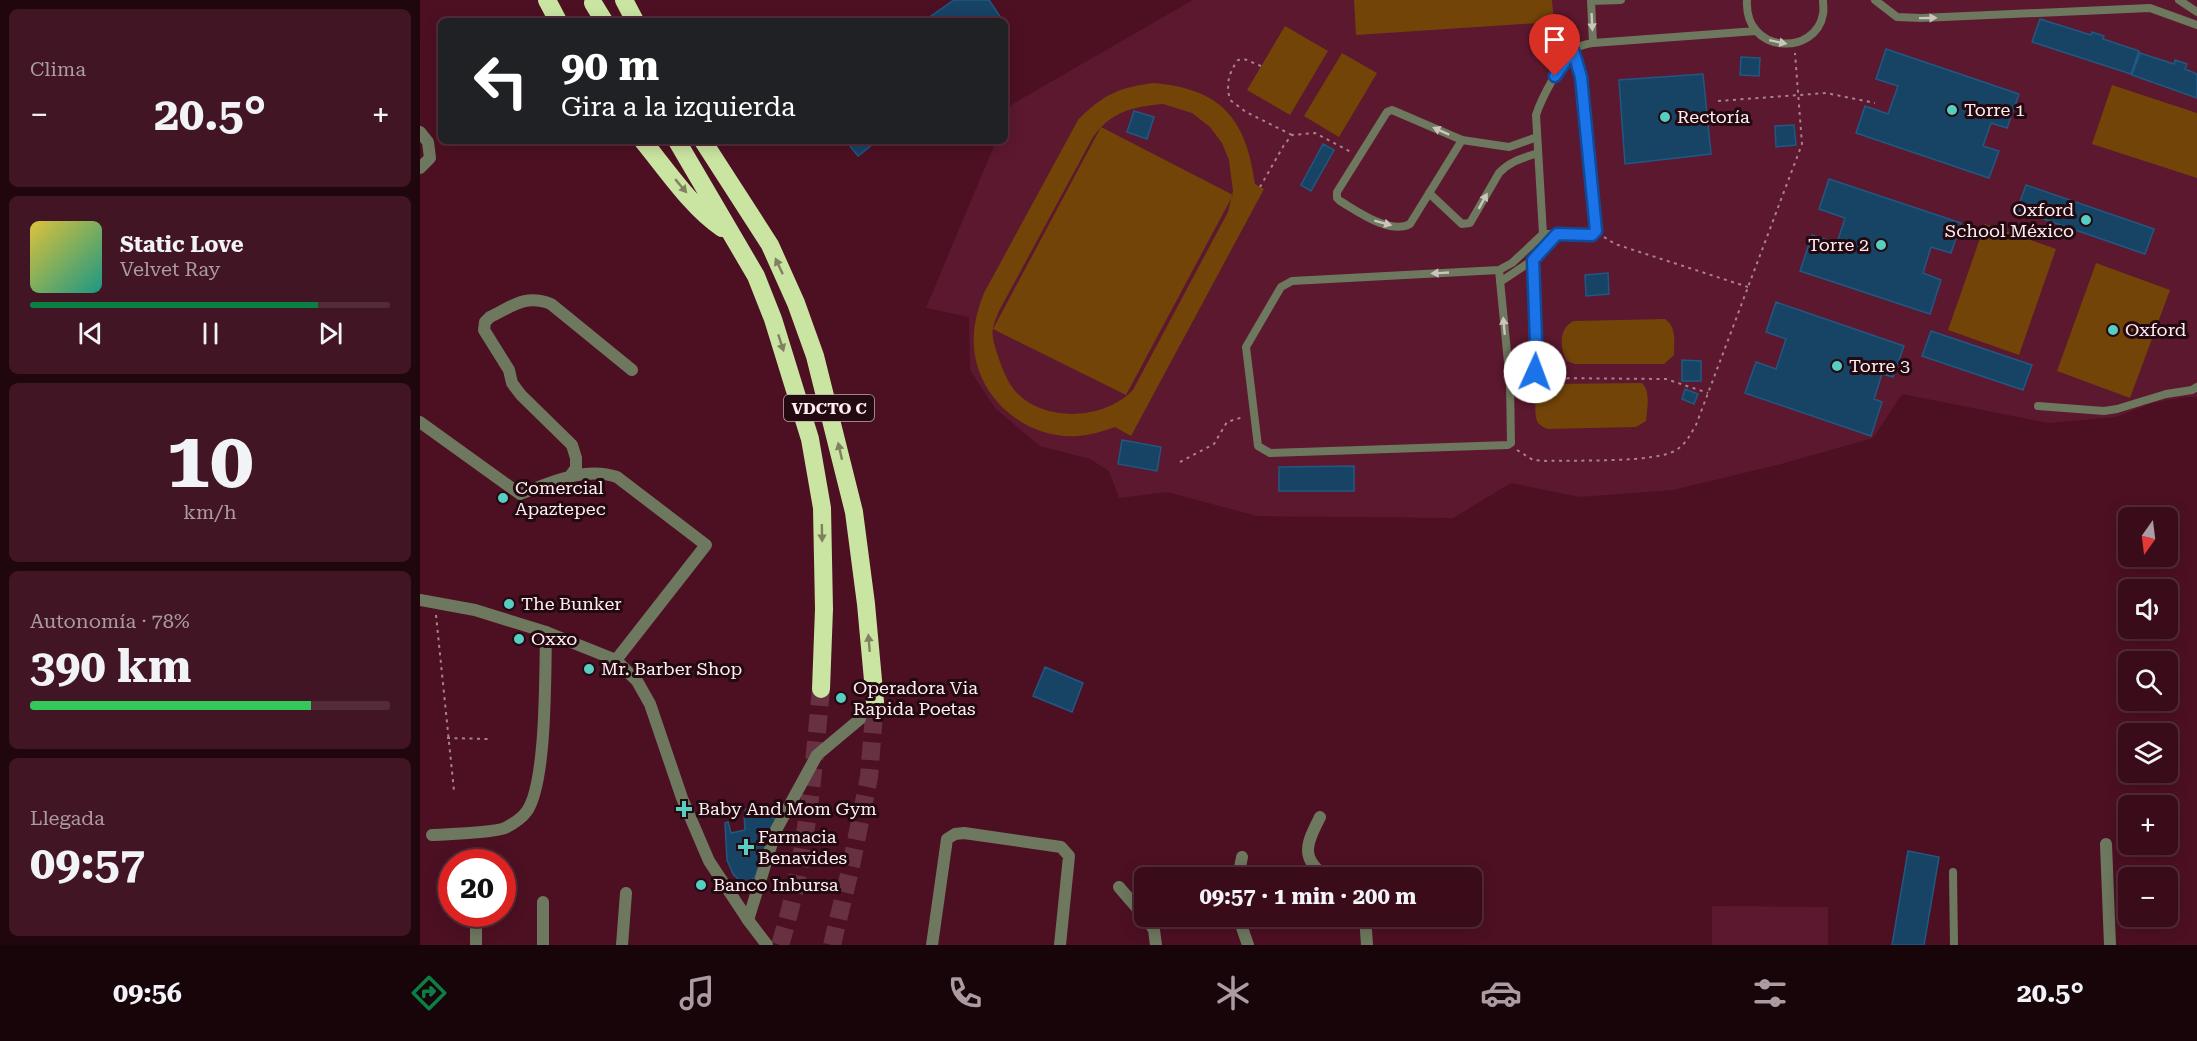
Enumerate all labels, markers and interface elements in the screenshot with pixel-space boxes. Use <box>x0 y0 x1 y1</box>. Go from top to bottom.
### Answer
one-way arrow <box>1588 12 1597 31</box>
one-way arrow <box>1919 13 1938 23</box>
pin <box>1529 14 1580 76</box>
icon: arrive <box>1538 23 1571 56</box>
one-way arrow <box>1769 37 1787 47</box>
text: 90 m <box>561 41 659 90</box>
icon: left <box>462 42 540 120</box>
text: Clima <box>30 57 86 81</box>
text: 20.5° <box>154 88 266 141</box>
text: Gira a la izquierda <box>561 91 796 123</box>
text: − <box>30 95 48 134</box>
text: + <box>372 95 390 134</box>
place label: Torre 1 <box>1964 99 2025 120</box>
marker: Torre 1 <box>1945 103 1959 117</box>
place label: Rectoría <box>1677 106 1750 127</box>
marker: Rectoría <box>1658 110 1672 124</box>
one-way arrow <box>1432 125 1450 135</box>
one-way arrow <box>674 178 687 194</box>
one-way arrow <box>1478 192 1488 209</box>
place label: Oxford School México <box>1945 199 2074 241</box>
marker: Oxford School México <box>2079 213 2093 227</box>
one-way arrow <box>1374 219 1392 228</box>
text: Static Love <box>120 232 244 257</box>
place label: Torre 2 <box>1808 234 1869 255</box>
marker: Torre 2 <box>1874 238 1888 252</box>
text: Velvet Ray <box>120 257 220 281</box>
one-way arrow <box>775 257 784 274</box>
one-way arrow <box>1431 269 1450 278</box>
one-way arrow <box>1499 316 1509 335</box>
icon: previous <box>74 317 107 350</box>
icon: pause <box>194 317 227 350</box>
icon: next <box>314 317 347 350</box>
place label: Oxford <box>2125 319 2187 340</box>
marker: Oxford <box>2106 323 2120 337</box>
one-way arrow <box>777 334 786 352</box>
position arrow <box>1503 340 1567 404</box>
place label: Torre 3 <box>1849 355 1910 376</box>
marker: Torre 3 <box>1830 359 1844 373</box>
road number: VDCTO C <box>784 395 874 421</box>
text: 10 <box>166 415 254 506</box>
one-way arrow <box>834 442 844 460</box>
place label: Comercial Apaztepec <box>515 477 606 519</box>
marker: Comercial Apaztepec <box>496 491 510 505</box>
text: km/h <box>183 500 237 524</box>
north arrow <box>2118 507 2178 567</box>
map controls <box>2118 507 2178 927</box>
one-way arrow <box>818 524 827 543</box>
button: sound <box>2118 579 2178 639</box>
place label: The Bunker <box>521 593 622 614</box>
marker: The Bunker <box>502 597 516 611</box>
text: Autonomía · 78% <box>30 609 190 633</box>
place label: Oxxo <box>531 628 577 649</box>
marker: Oxxo <box>512 632 526 646</box>
one-way arrow <box>865 634 874 653</box>
text: 390 km <box>30 640 191 693</box>
button: search <box>2118 651 2178 711</box>
place label: Mr. Barber Shop <box>601 658 742 679</box>
marker: Mr. Barber Shop <box>582 662 596 676</box>
place label: Operadora Via Rapida Poetas <box>853 677 978 719</box>
marker: Operadora Via Rapida Poetas <box>834 691 848 705</box>
button: layers <box>2118 723 2178 783</box>
button: + <box>2118 795 2178 855</box>
place label: Baby And Mom Gym <box>698 798 877 819</box>
marker: Baby And Mom Gym <box>675 800 693 818</box>
text: Llegada <box>30 806 105 830</box>
place label: Farmacia Benavides <box>758 826 847 868</box>
text: 09:57 <box>30 837 145 890</box>
marker: Farmacia Benavides <box>739 840 753 854</box>
speed limit sign: 20 <box>438 849 516 927</box>
button: − <box>2118 867 2178 927</box>
place label: Banco Inbursa <box>713 874 839 895</box>
marker: Banco Inbursa <box>694 878 708 892</box>
text: 09:57 · 1 min · 200 m <box>1199 884 1417 909</box>
icon: directions <box>408 972 450 1014</box>
icon: music <box>676 972 718 1014</box>
icon: phone <box>944 972 986 1014</box>
icon: climate <box>1212 972 1254 1014</box>
icon: car <box>1480 972 1522 1014</box>
icon: filters <box>1749 972 1791 1014</box>
text: 09:56 <box>113 977 182 1009</box>
text: 20.5° <box>2017 977 2084 1009</box>

